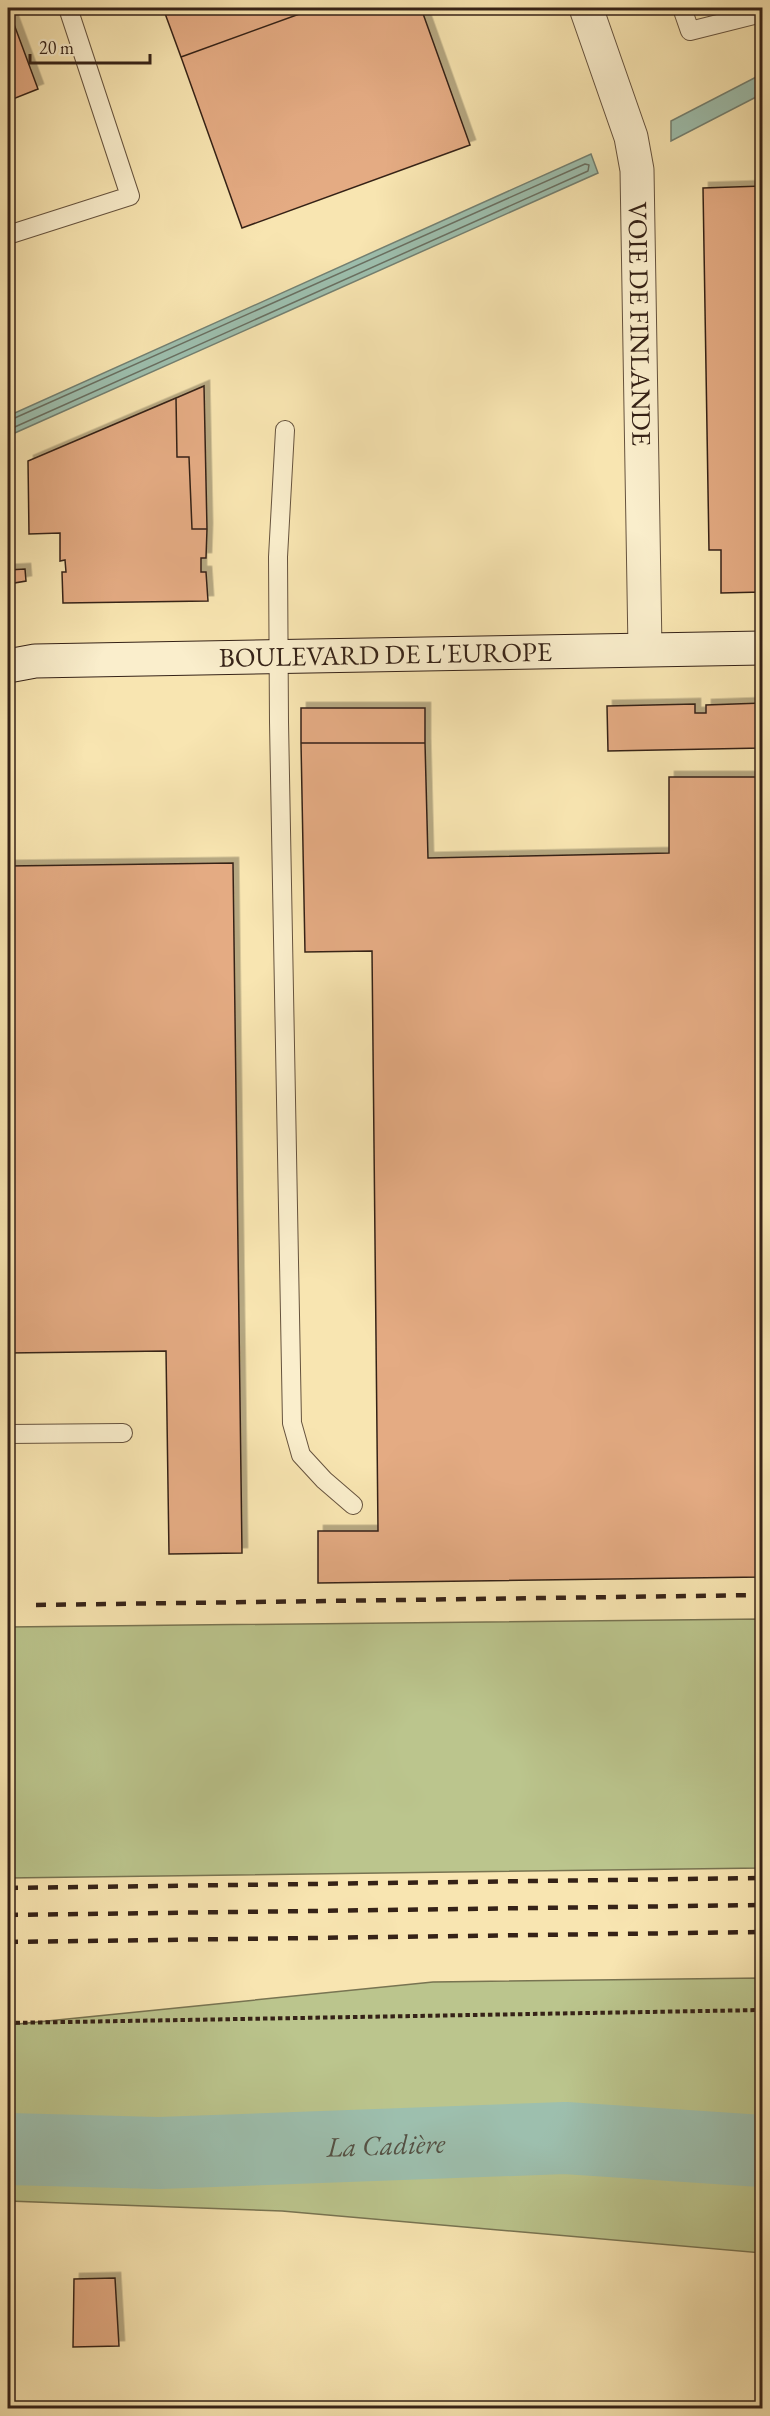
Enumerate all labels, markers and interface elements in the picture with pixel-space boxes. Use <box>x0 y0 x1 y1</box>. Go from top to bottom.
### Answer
scale bar <box>30 27 150 65</box>
text: 20 m <box>39 36 74 59</box>
street label: VOIE DE FINLANDE <box>621 201 660 446</box>
street label: BOULEVARD DE L'EUROPE <box>219 634 552 675</box>
water label: La Cadière <box>325 2124 446 2165</box>

